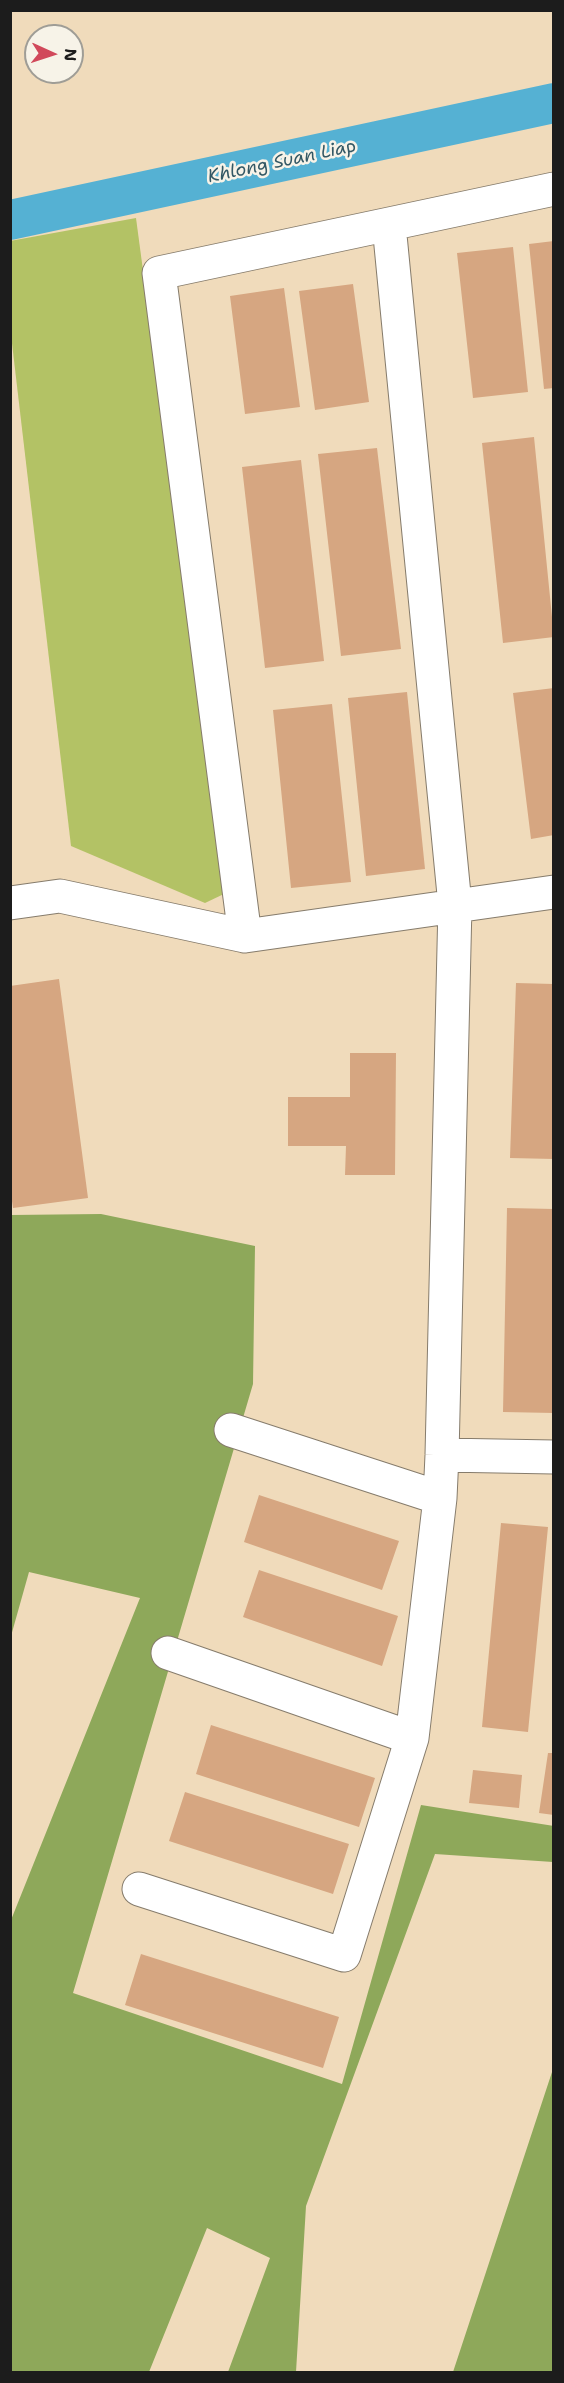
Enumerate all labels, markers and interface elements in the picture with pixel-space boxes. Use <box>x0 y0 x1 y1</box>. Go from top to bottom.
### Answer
north arrow <box>24 24 84 84</box>
text: N <box>60 48 81 62</box>
water label: Khlong Suan Liap <box>206 136 358 188</box>

